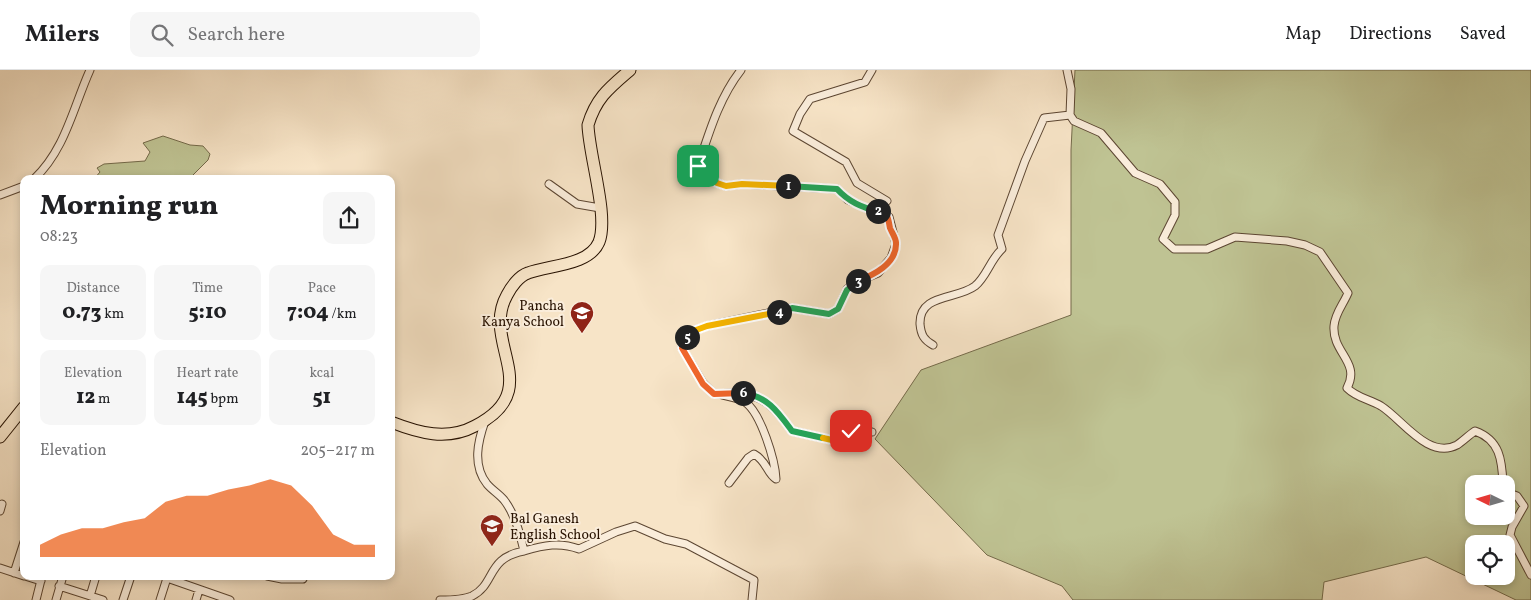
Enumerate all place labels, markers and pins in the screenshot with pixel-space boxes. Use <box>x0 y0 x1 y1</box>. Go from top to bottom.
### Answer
pin <box>677 145 719 187</box>
pin: 1 <box>776 174 800 198</box>
pin: 2 <box>866 198 890 224</box>
pin: 3 <box>846 268 870 294</box>
place label: Pancha Kanya School <box>481 297 564 332</box>
school or university icon: Pancha Kanya School <box>569 300 595 334</box>
pin: 4 <box>766 300 792 324</box>
pin: 5 <box>674 324 700 350</box>
pin: 6 <box>730 380 756 406</box>
pin <box>830 410 872 452</box>
place label: Bal Ganesh English School <box>510 510 600 545</box>
school or university icon: Bal Ganesh English School <box>479 513 505 547</box>

